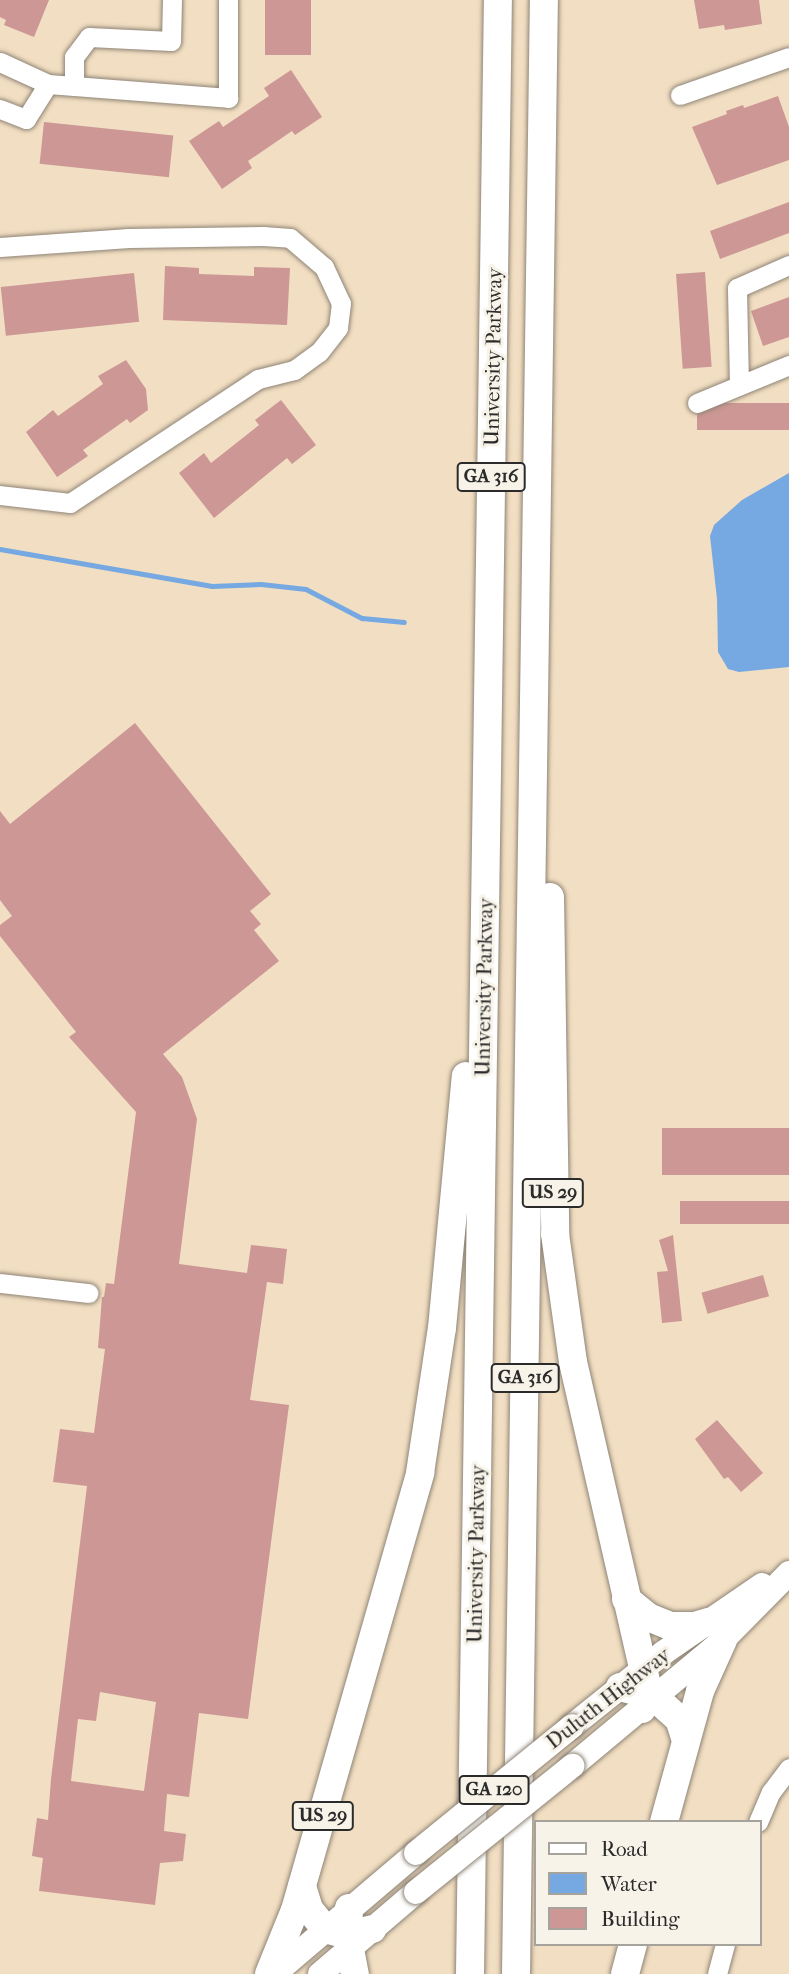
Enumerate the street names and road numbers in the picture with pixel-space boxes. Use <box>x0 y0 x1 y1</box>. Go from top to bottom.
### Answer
street label: University Parkway <box>479 268 507 446</box>
road number: GA 316 <box>456 462 526 492</box>
street label: University Parkway <box>470 898 498 1076</box>
road number: US 29 <box>522 1177 584 1208</box>
road number: GA 316 <box>490 1362 560 1394</box>
street label: University Parkway <box>462 1465 490 1643</box>
street label: Duluth Highway <box>541 1642 675 1754</box>
road number: GA 120 <box>457 1774 531 1806</box>
road number: US 29 <box>292 1800 354 1832</box>

